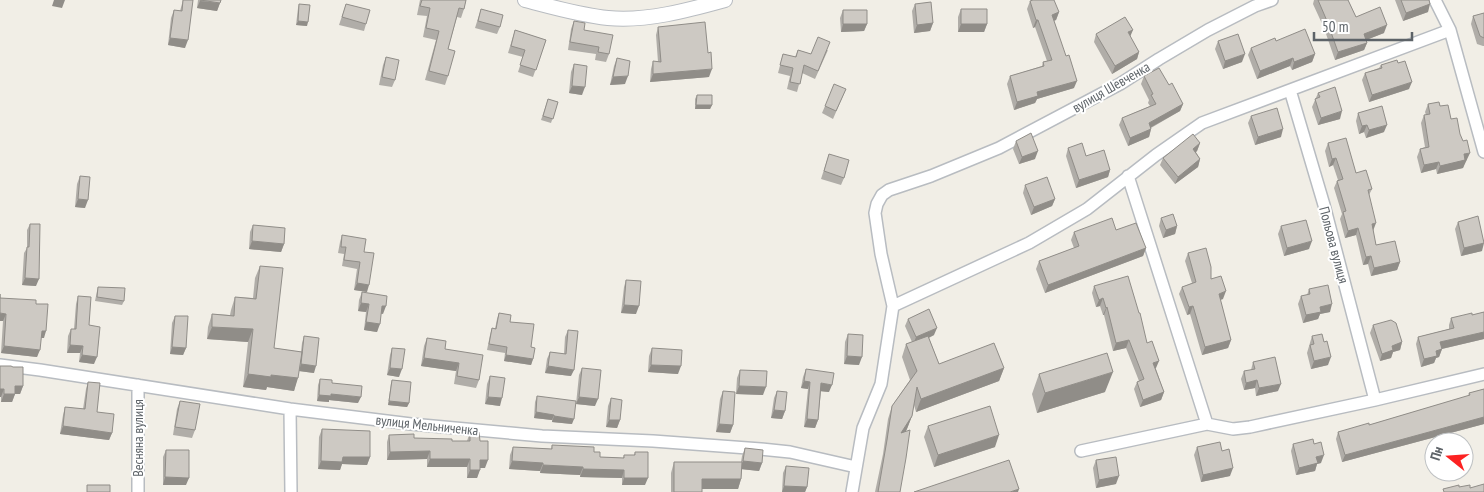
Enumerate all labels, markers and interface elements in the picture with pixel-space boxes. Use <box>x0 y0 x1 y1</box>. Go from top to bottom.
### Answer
scale bar <box>1314 10 1412 42</box>
text: 50 m <box>1322 17 1348 36</box>
street label: вулиця Шевченка <box>1069 58 1153 116</box>
street label: Польова вулиця <box>1315 205 1353 285</box>
street label: Весняна вулиця <box>129 399 147 477</box>
street label: вулиця Мельниченка <box>375 411 479 439</box>
north arrow <box>1424 432 1474 482</box>
text: Пн <box>1426 444 1447 462</box>

